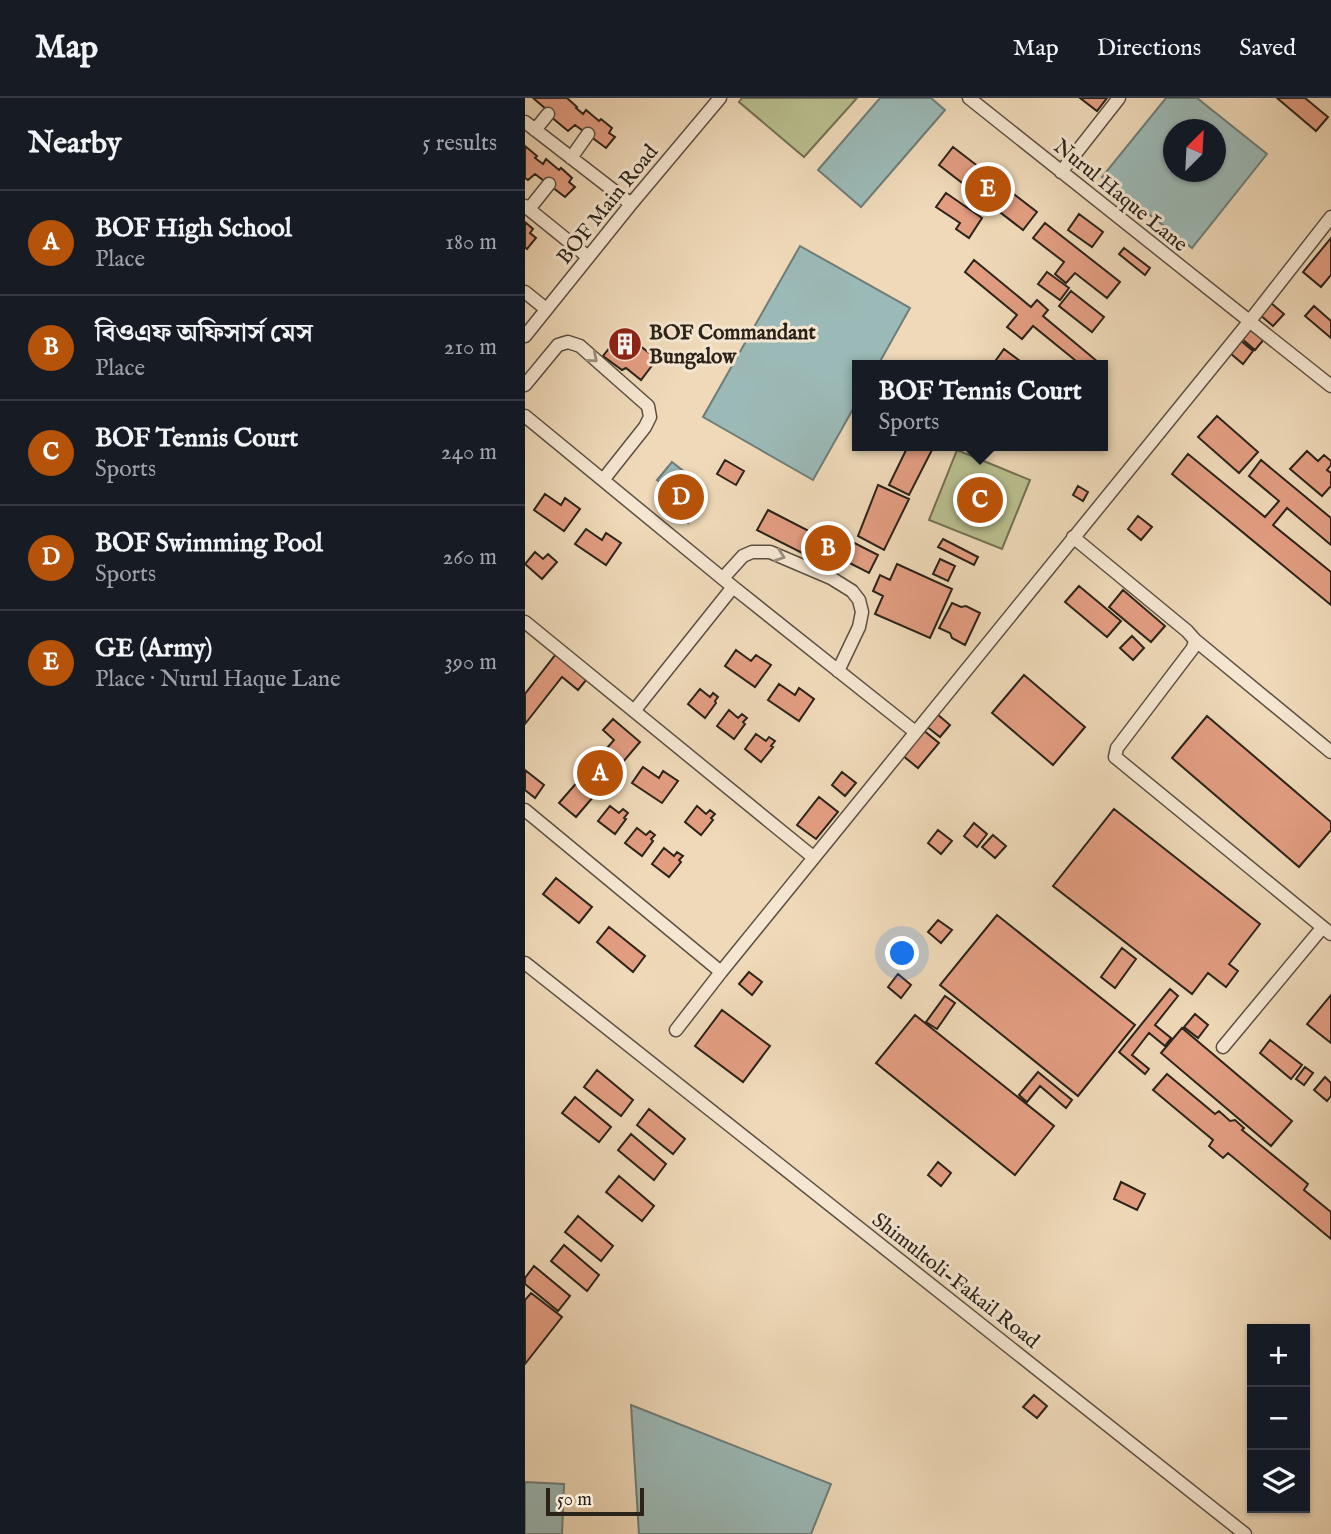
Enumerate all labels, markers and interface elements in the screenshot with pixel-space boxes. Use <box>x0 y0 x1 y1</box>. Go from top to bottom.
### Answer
text: Map <box>35 27 98 69</box>
text: Map <box>1013 33 1059 64</box>
text: Directions <box>1097 33 1201 64</box>
text: Saved <box>1239 33 1296 64</box>
north arrow <box>1163 119 1226 182</box>
text: Nearby <box>28 125 121 163</box>
text: 5 results <box>422 129 497 158</box>
street label: Nurul Haque Lane <box>1047 134 1193 259</box>
street label: BOF Main Road <box>552 139 665 270</box>
pin: E <box>965 163 1011 215</box>
text: BOF High School <box>95 212 292 245</box>
text: A <box>43 228 59 257</box>
text: 180 m <box>445 228 497 257</box>
text: Place <box>95 245 145 274</box>
text: বিওএফ অফিসার্স মেস <box>95 317 313 350</box>
place label: BOF Commandant Bungalow <box>649 320 816 371</box>
building icon: BOF Commandant Bungalow <box>606 325 644 363</box>
text: B <box>43 333 59 362</box>
text: 210 m <box>444 333 497 362</box>
one-way arrow <box>585 350 598 362</box>
text: Place <box>95 354 145 383</box>
popup <box>852 360 1108 451</box>
text: BOF Tennis Court <box>878 375 1082 408</box>
text: Sports <box>878 408 939 437</box>
text: BOF Tennis Court <box>95 422 298 455</box>
text: C <box>43 438 59 467</box>
text: 240 m <box>441 438 497 467</box>
text: Sports <box>95 455 156 484</box>
pin: D <box>658 471 704 523</box>
pin: C <box>957 474 1003 526</box>
pin: B <box>805 522 851 574</box>
text: BOF Swimming Pool <box>95 527 323 560</box>
text: D <box>42 543 60 572</box>
text: 260 m <box>442 543 497 572</box>
one-way arrow <box>773 548 785 562</box>
text: Sports <box>95 560 156 589</box>
text: GE (Army) <box>95 632 212 665</box>
text: E <box>43 648 59 677</box>
text: 390 m <box>444 648 497 677</box>
text: Place · Nurul Haque Lane <box>95 665 341 694</box>
pin: A <box>577 747 623 799</box>
your location <box>885 936 919 970</box>
street label: Shimultoli-Fakail Road <box>866 1207 1045 1356</box>
map controls <box>1247 1324 1310 1513</box>
button: + <box>1247 1324 1310 1387</box>
button: − <box>1247 1387 1310 1450</box>
button: layers <box>1247 1450 1310 1513</box>
scale bar <box>546 1485 644 1517</box>
text: 50 m <box>557 1488 592 1512</box>

